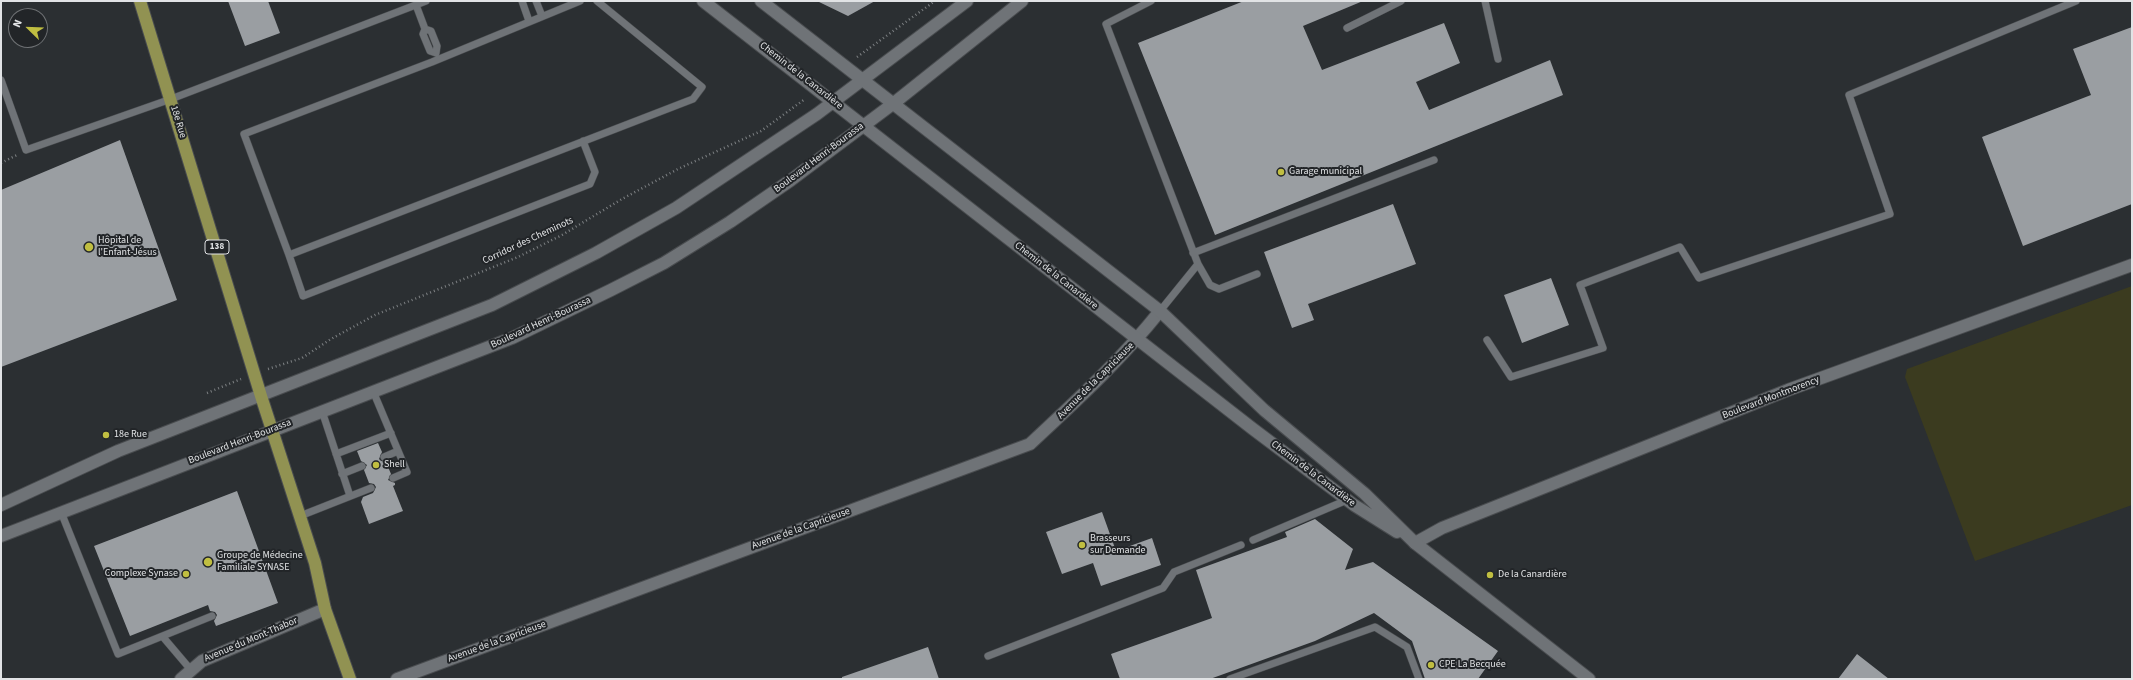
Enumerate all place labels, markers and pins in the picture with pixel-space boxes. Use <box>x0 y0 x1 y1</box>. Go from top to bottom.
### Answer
place label: Garage municipal <box>1289 166 1362 178</box>
marker: Garage municipal <box>1276 167 1286 177</box>
place label: Hôpital de l'Enfant-Jésus <box>98 235 157 258</box>
marker: Hôpital de l'Enfant-Jésus <box>83 241 95 253</box>
place label: 18e Rue <box>114 429 147 441</box>
marker: 18e Rue <box>101 430 111 440</box>
place label: Shell <box>384 459 405 471</box>
marker: Shell <box>371 460 381 470</box>
place label: Brasseurs sur Demande <box>1090 533 1146 556</box>
marker: Brasseurs sur Demande <box>1077 540 1087 550</box>
place label: Groupe de Médecine Familiale SYNASE <box>217 550 303 574</box>
marker: Groupe de Médecine Familiale SYNASE <box>202 556 214 568</box>
place label: Complexe Synase <box>105 568 178 580</box>
marker: Complexe Synase <box>181 569 191 579</box>
place label: De la Canardière <box>1498 569 1567 581</box>
marker: De la Canardière <box>1485 570 1495 580</box>
place label: CPE La Becquée <box>1439 659 1506 671</box>
marker: CPE La Becquée <box>1426 660 1436 670</box>

